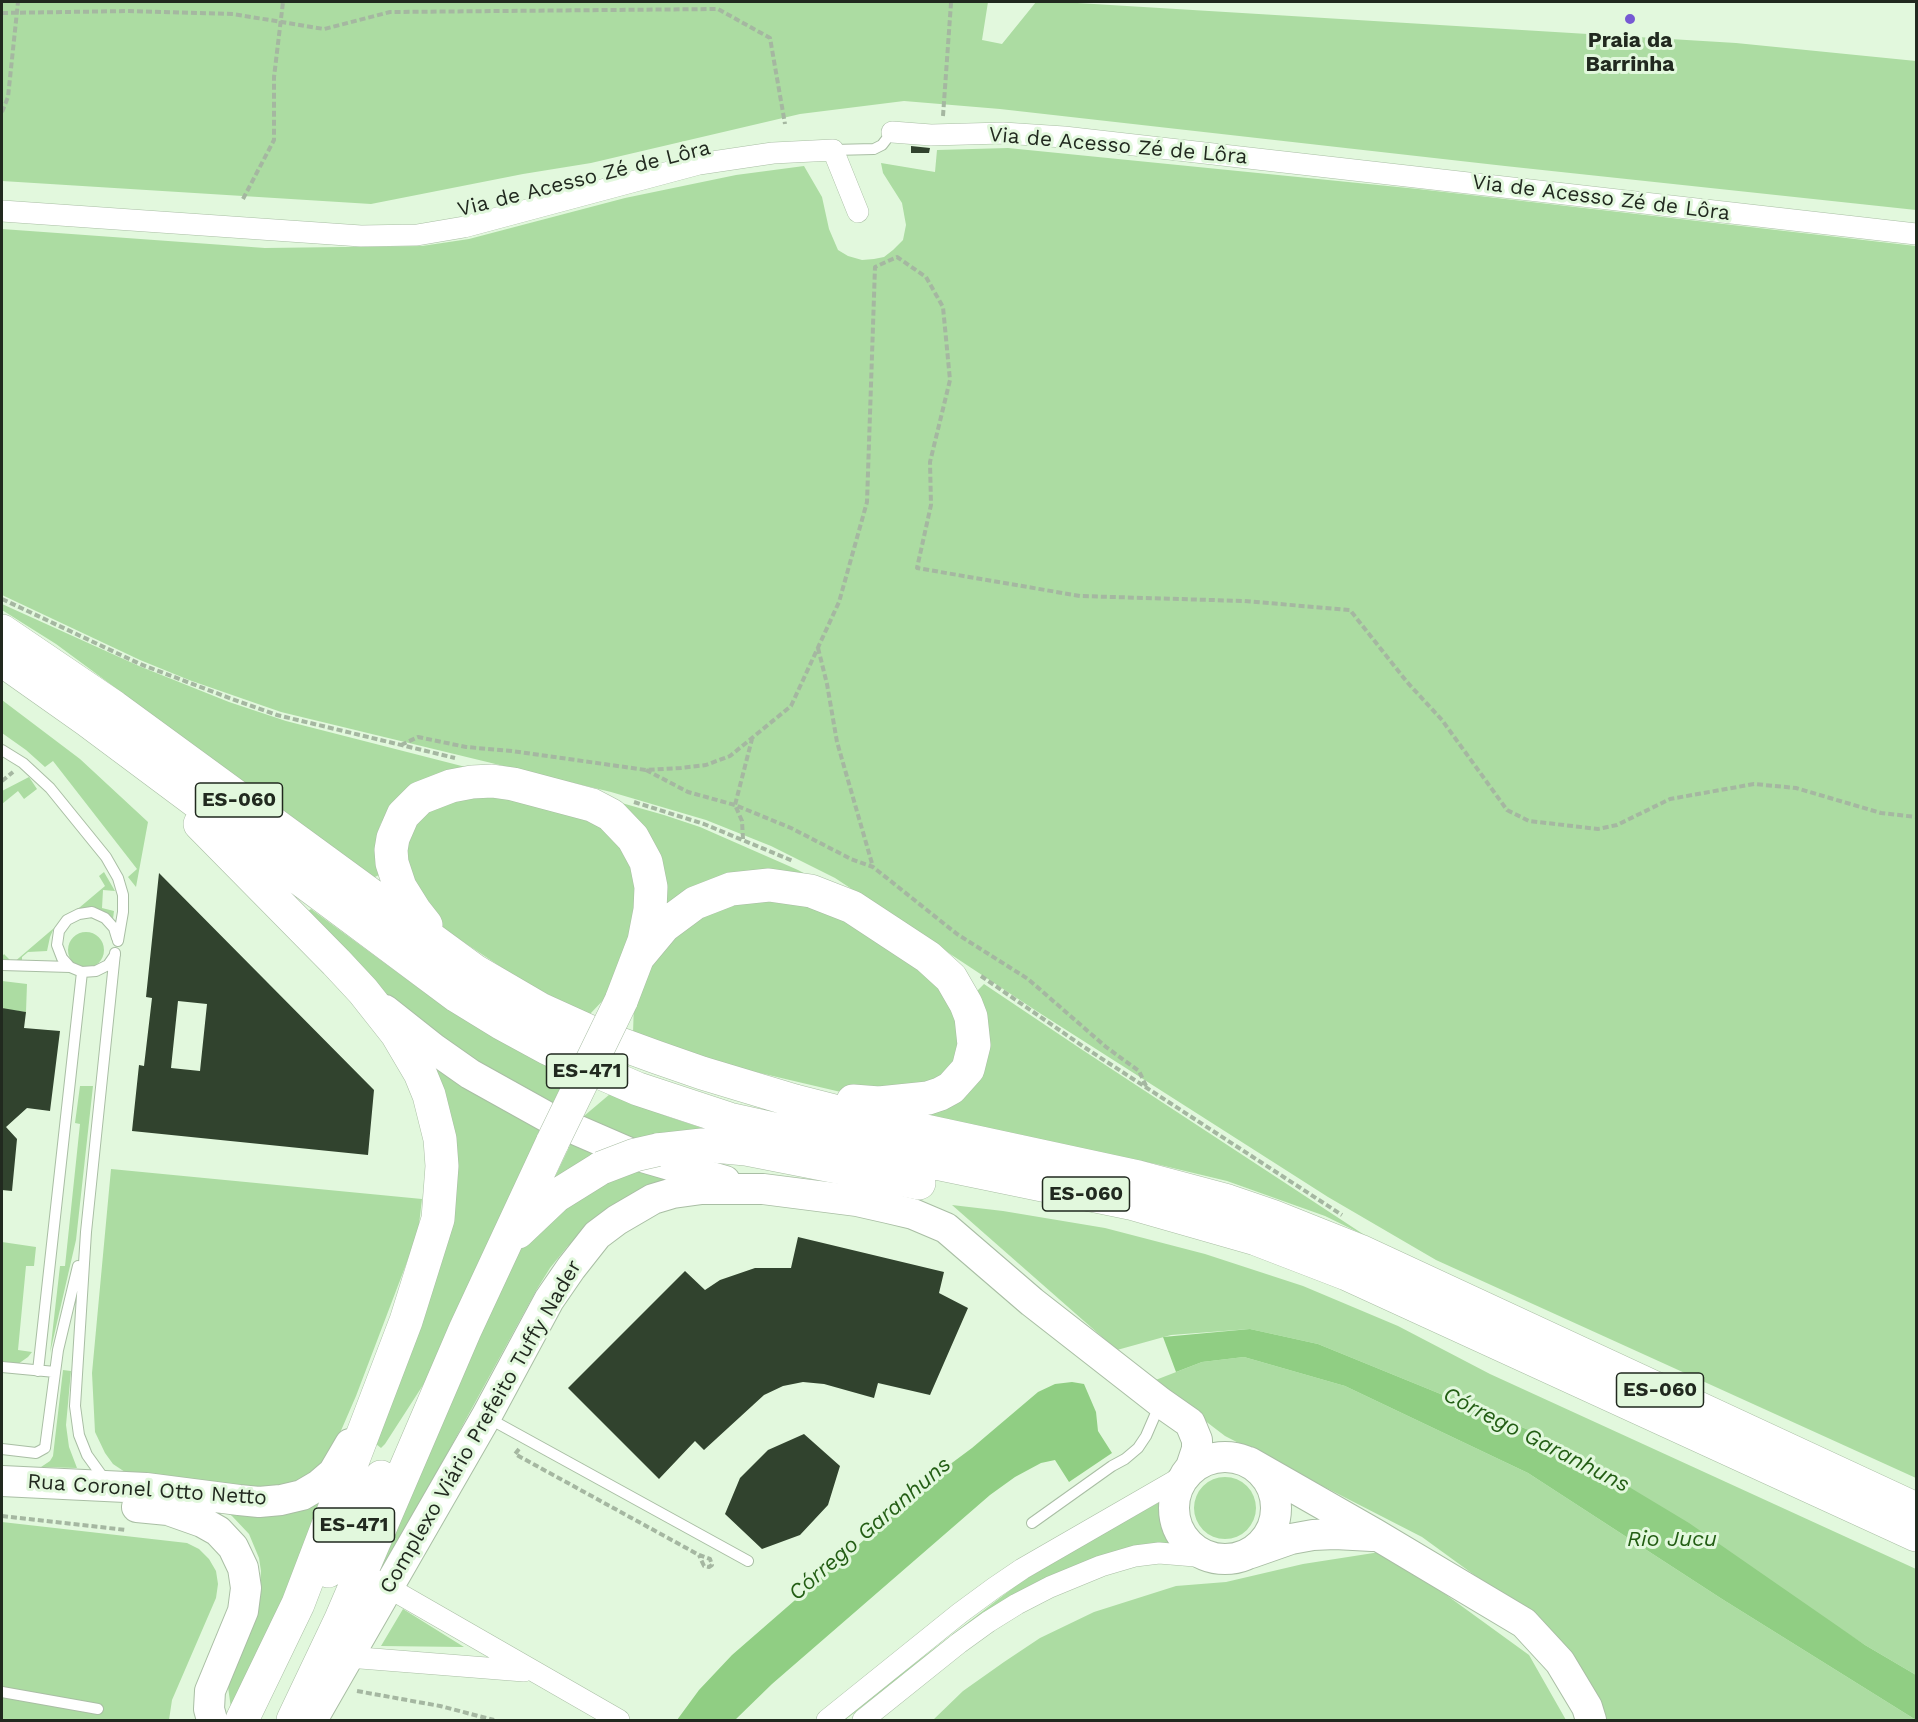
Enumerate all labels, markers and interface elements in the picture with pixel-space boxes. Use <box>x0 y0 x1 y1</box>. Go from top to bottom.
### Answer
marker: Praia da Barrinha <box>1623 12 1637 26</box>
place label: Praia da Barrinha <box>1586 28 1674 78</box>
street label: Via de Acesso Zé de Lôra <box>988 122 1248 170</box>
street label: Via de Acesso Zé de Lôra <box>455 135 713 223</box>
street label: Via de Acesso Zé de Lôra <box>1471 170 1731 226</box>
road number: ES-060 <box>196 783 282 817</box>
road number: ES-471 <box>546 1054 628 1088</box>
road number: ES-060 <box>1042 1177 1130 1211</box>
street label: Complexo Viário Prefeito Tuffy Nader <box>375 1256 587 1598</box>
road number: ES-060 <box>1616 1373 1704 1407</box>
water label: Córrego Garanhuns <box>1438 1382 1634 1498</box>
water label: Córrego Garanhuns <box>784 1452 956 1606</box>
street label: Rua Coronel Otto Netto <box>26 1469 268 1511</box>
road number: ES-471 <box>314 1508 394 1542</box>
water label: Rio Jucu <box>1627 1527 1717 1553</box>

